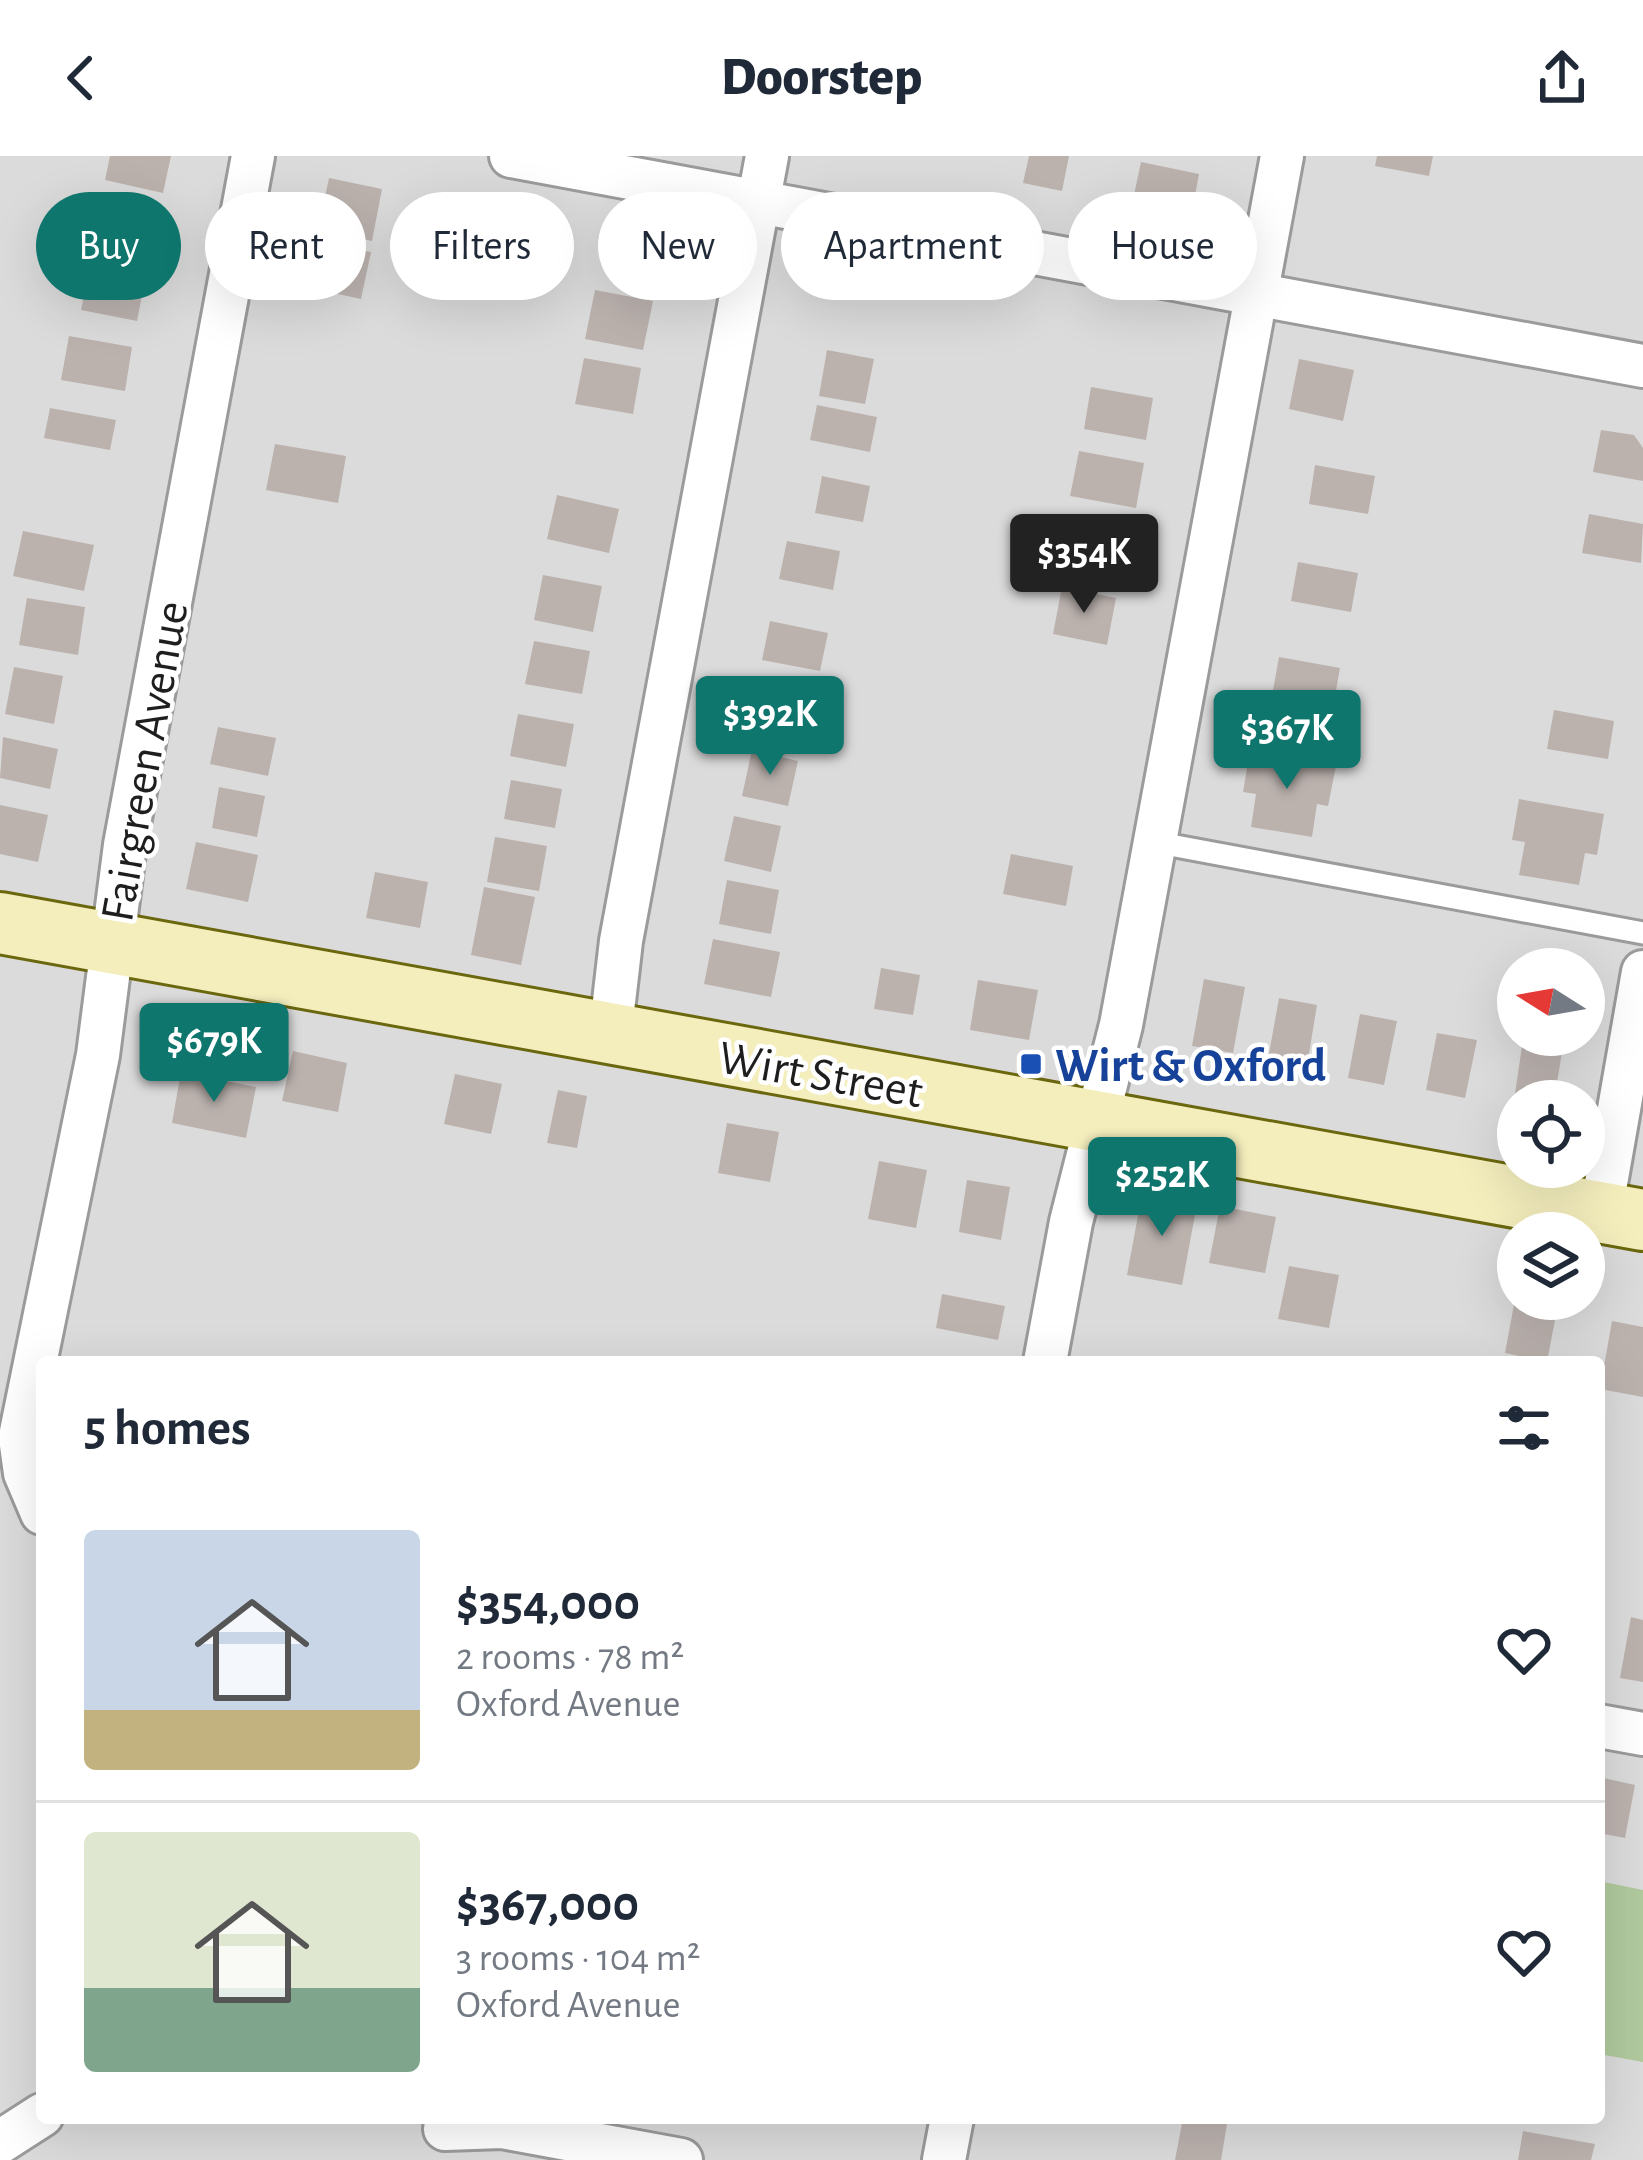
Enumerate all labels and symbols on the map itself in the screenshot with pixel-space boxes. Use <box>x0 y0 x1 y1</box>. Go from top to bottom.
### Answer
pin: $354K <box>1000 514 1168 616</box>
street label: Fairgreen Avenue <box>94 598 198 925</box>
pin: $392K <box>686 676 854 778</box>
pin: $367K <box>1203 690 1371 792</box>
north arrow <box>1497 948 1605 1056</box>
pin: $679K <box>130 1003 298 1105</box>
street label: Wirt Street <box>715 1034 926 1117</box>
place label: Wirt & Oxford <box>1055 1043 1326 1091</box>
marker: Wirt & Oxford <box>1018 1051 1044 1077</box>
pin: $252K <box>1078 1137 1246 1239</box>

